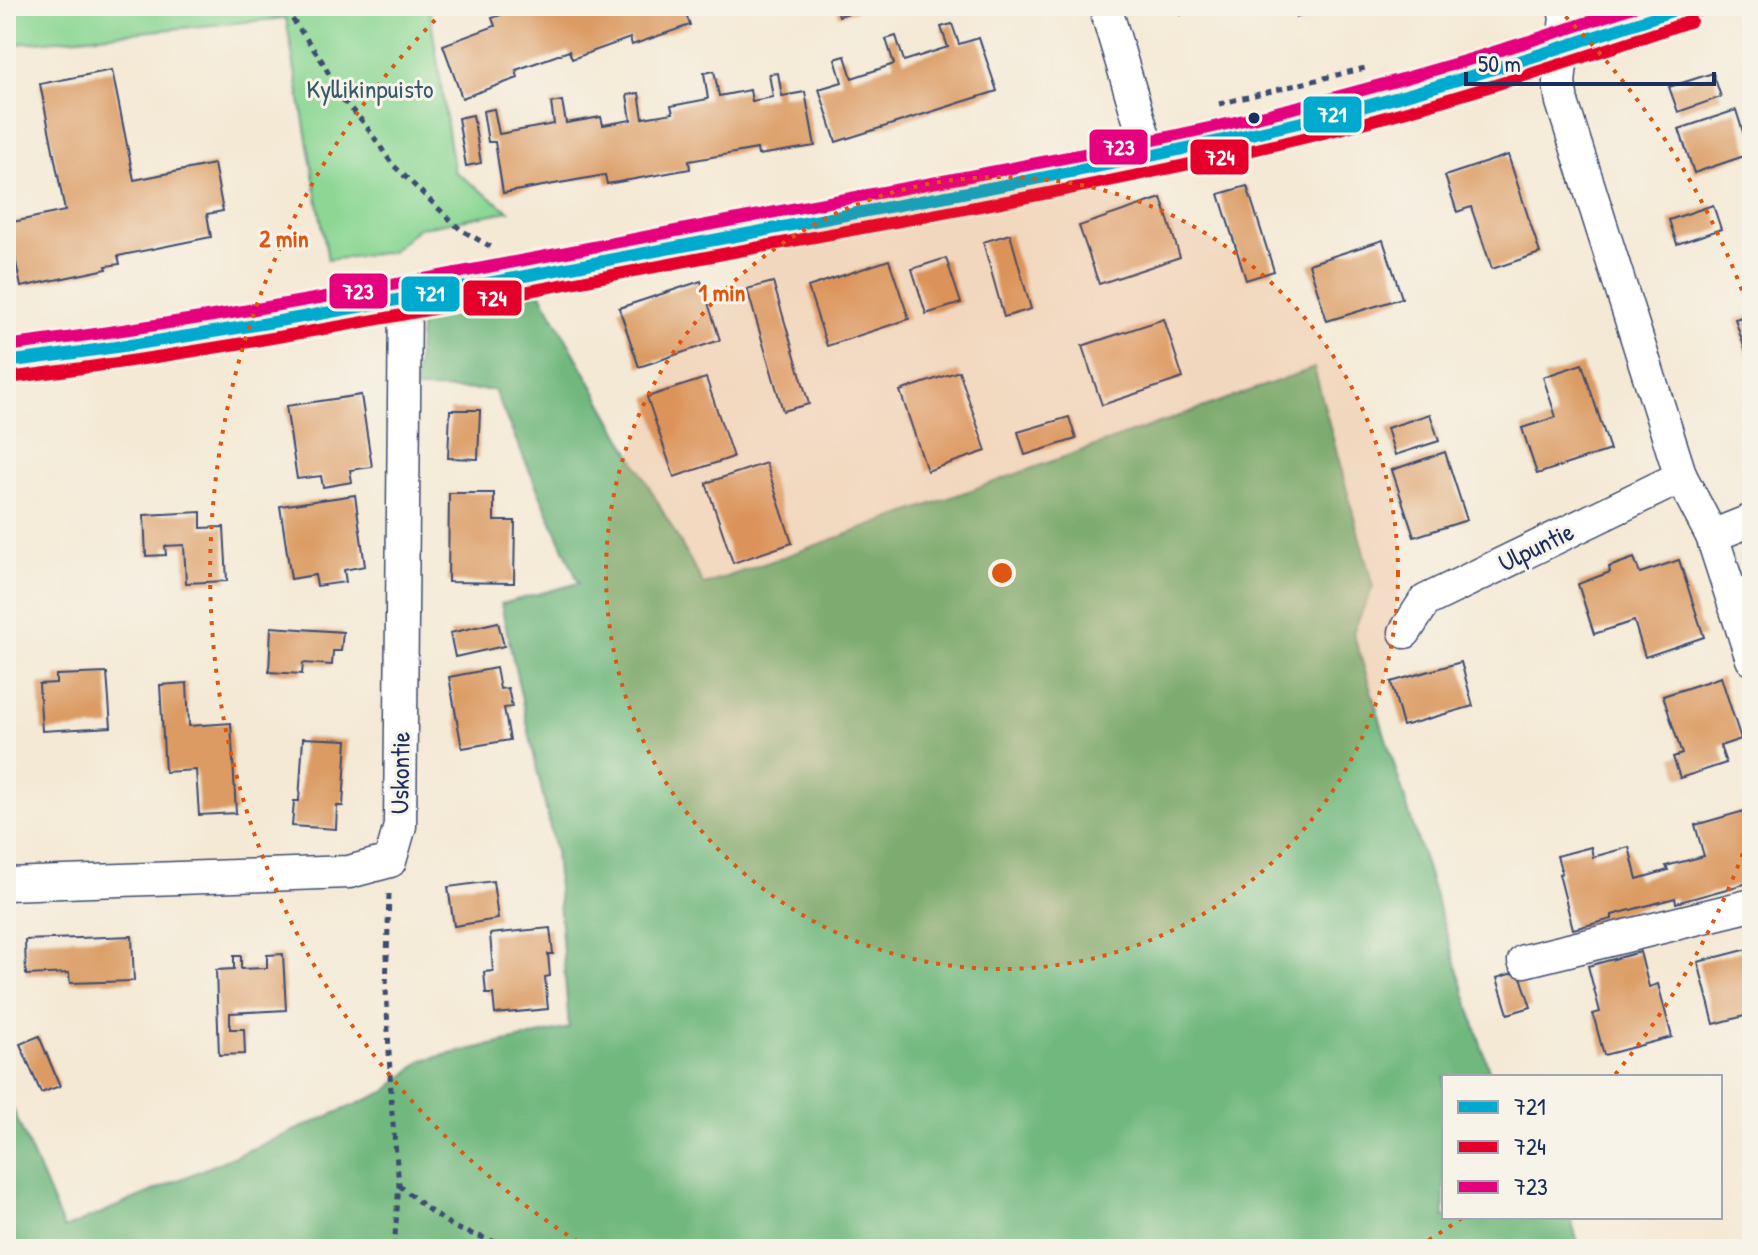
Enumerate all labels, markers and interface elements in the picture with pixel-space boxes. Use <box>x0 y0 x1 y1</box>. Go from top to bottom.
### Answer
scale bar <box>1466 36 1714 86</box>
text: 50 m <box>1478 47 1521 79</box>
park label: Kyllikinpuisto <box>307 71 433 106</box>
line badge: 721 <box>1302 95 1363 134</box>
text: 721 <box>1316 99 1347 129</box>
unlabelled marker <box>1246 110 1262 126</box>
line badge: 723 <box>1088 128 1149 166</box>
text: 723 <box>1102 132 1135 162</box>
line badge: 724 <box>1189 138 1250 176</box>
text: 724 <box>1204 142 1235 172</box>
text: 2 min <box>259 222 309 254</box>
line badge: 723 <box>328 272 389 310</box>
line badge: 721 <box>400 275 461 313</box>
text: 723 <box>341 276 374 306</box>
text: 1 min <box>699 276 746 308</box>
text: 721 <box>414 278 445 308</box>
line badge: 724 <box>462 279 523 317</box>
text: 724 <box>476 283 507 313</box>
street label: Ulpuntie <box>1492 513 1579 580</box>
centre of rings <box>988 559 1016 587</box>
street label: Uskontie <box>381 731 418 815</box>
legend <box>1442 1075 1722 1219</box>
text: 721 <box>1514 1090 1546 1122</box>
text: 724 <box>1514 1130 1546 1162</box>
text: 723 <box>1514 1170 1548 1202</box>

